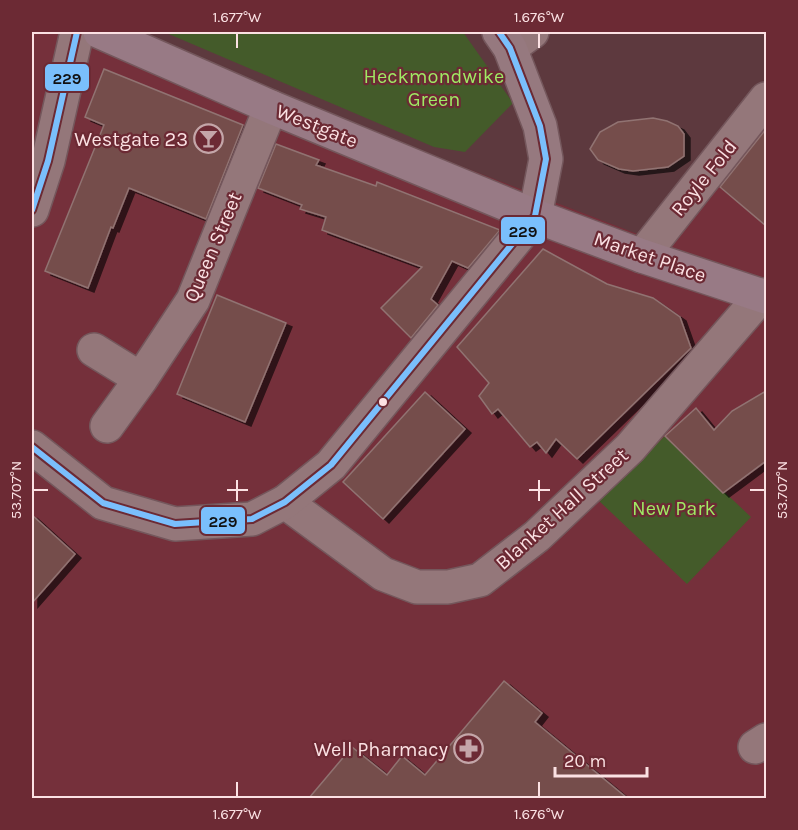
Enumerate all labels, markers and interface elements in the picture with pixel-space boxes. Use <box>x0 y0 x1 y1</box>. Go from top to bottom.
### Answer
text: 1.677°W <box>213 8 262 26</box>
text: 1.676°W <box>514 8 565 26</box>
line badge: 229 <box>44 63 90 92</box>
park label: Heckmondwike Green <box>364 65 504 111</box>
text: 229 <box>52 69 82 88</box>
street label: Westgate <box>273 99 361 153</box>
bar icon: Westgate 23 <box>193 123 225 155</box>
place label: Westgate 23 <box>74 128 188 151</box>
street label: Royle Fold <box>666 135 742 221</box>
street label: Queen Street <box>179 188 247 306</box>
line badge: 229 <box>500 216 546 245</box>
text: 229 <box>508 222 538 241</box>
street label: Market Place <box>591 227 709 287</box>
unlabelled marker <box>377 396 389 408</box>
street label: Blanket Hall Street <box>491 443 633 574</box>
text: 53.707°N <box>7 461 25 519</box>
text: 53.707°N <box>773 461 791 519</box>
park label: New Park <box>632 497 716 520</box>
line badge: 229 <box>200 506 246 535</box>
text: 229 <box>208 512 238 531</box>
pharmacy icon: Well Pharmacy <box>453 733 485 765</box>
place label: Well Pharmacy <box>314 738 448 761</box>
scale bar <box>555 740 646 778</box>
text: 20 m <box>564 750 606 772</box>
text: 1.677°W <box>213 805 262 823</box>
text: 1.676°W <box>514 805 565 823</box>

